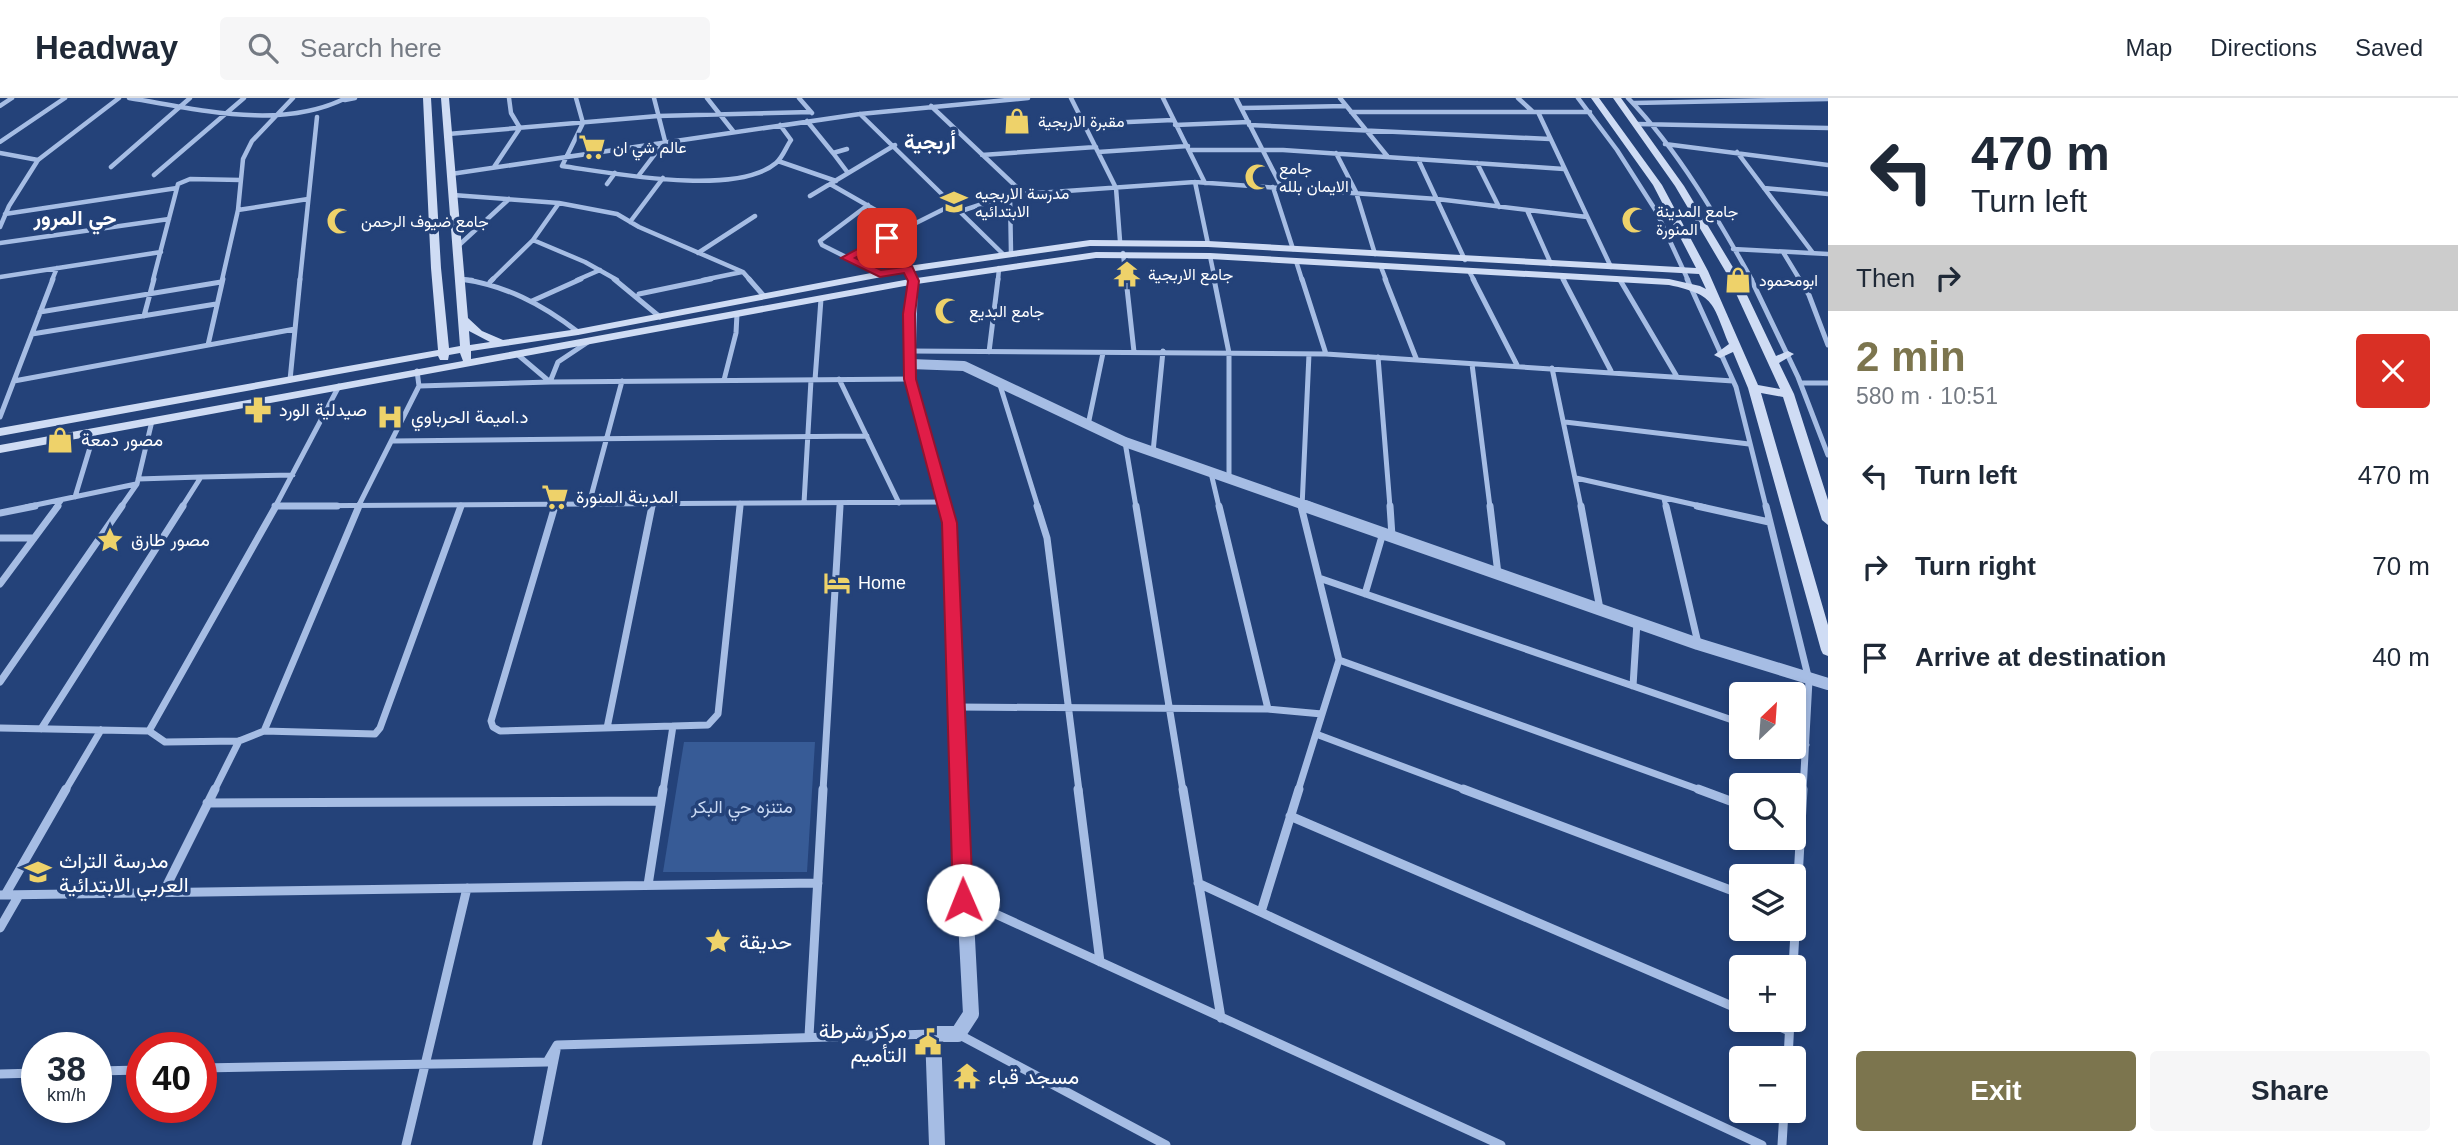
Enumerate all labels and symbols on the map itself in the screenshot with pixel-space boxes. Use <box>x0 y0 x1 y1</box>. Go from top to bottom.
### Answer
shop icon: مقبرة الاربجية <box>1002 106 1032 136</box>
place label: مقبرة الاربجية <box>1038 113 1124 132</box>
district label: أربجية <box>904 129 956 155</box>
supermarket icon: عالم شي ان <box>577 132 607 162</box>
place label: عالم شي ان <box>613 139 687 161</box>
place label: جامع الايمان بلله <box>1279 160 1349 196</box>
mosque icon: جامع الايمان بلله <box>1243 162 1273 192</box>
place label: مدرسة الاربجيه الابتدائيه <box>975 185 1069 221</box>
school or university icon: مدرسة الاربجيه الابتدائيه <box>939 187 969 217</box>
place label: جامع المدينة المنورة <box>1656 203 1738 240</box>
mosque icon: جامع المدينة المنورة <box>1620 205 1650 235</box>
district label: حي المرور <box>32 206 117 235</box>
mosque icon: جامع ضيوف الرحمن <box>325 206 355 236</box>
pin <box>857 208 917 268</box>
place label: جامع ضيوف الرحمن <box>361 213 489 233</box>
temple icon: جامع الاربجية <box>1112 259 1142 289</box>
shop icon: ابومحمود <box>1723 265 1753 295</box>
place label: جامع الاربجية <box>1148 266 1233 286</box>
place label: ابومحمود <box>1759 272 1818 291</box>
mosque icon: جامع البديع <box>933 296 963 326</box>
place label: جامع البديع <box>969 303 1045 323</box>
pharmacy icon: صيدلية الورد <box>243 395 273 425</box>
place label: صيدلية الورد <box>279 400 367 421</box>
hospital icon: د.اميمة الحرباوي <box>375 402 405 432</box>
place label: د.اميمة الحرباوي <box>411 407 528 432</box>
shop icon: مصور دمعة <box>45 425 75 455</box>
place label: مصور دمعة <box>81 430 163 451</box>
supermarket icon: المدينة المنورة <box>540 482 570 512</box>
place label: المدينة المنورة <box>576 487 678 508</box>
place icon: مصور طارق <box>95 525 125 555</box>
place label: مصور طارق <box>131 530 210 551</box>
hotel icon: Home <box>822 568 852 598</box>
place label: Home <box>858 573 906 593</box>
north arrow <box>1729 682 1806 760</box>
park label: متنزه حي البكر <box>690 797 793 822</box>
place label: مدرسة التراث العربي الابتدائية <box>59 849 189 902</box>
school or university icon: مدرسة التراث العربي الابتدائية <box>23 857 53 887</box>
position arrow <box>926 863 1000 937</box>
place icon: حديقة <box>703 926 733 956</box>
place label: حديقة <box>739 930 792 954</box>
place label: مركز شرطة التأميم <box>819 1019 907 1069</box>
public building icon: مركز شرطة التأميم <box>913 1027 943 1057</box>
speed limit sign: 40 <box>126 1032 217 1123</box>
temple icon: مسجد قباء <box>952 1061 982 1091</box>
place label: مسجد قباء <box>988 1065 1079 1089</box>

